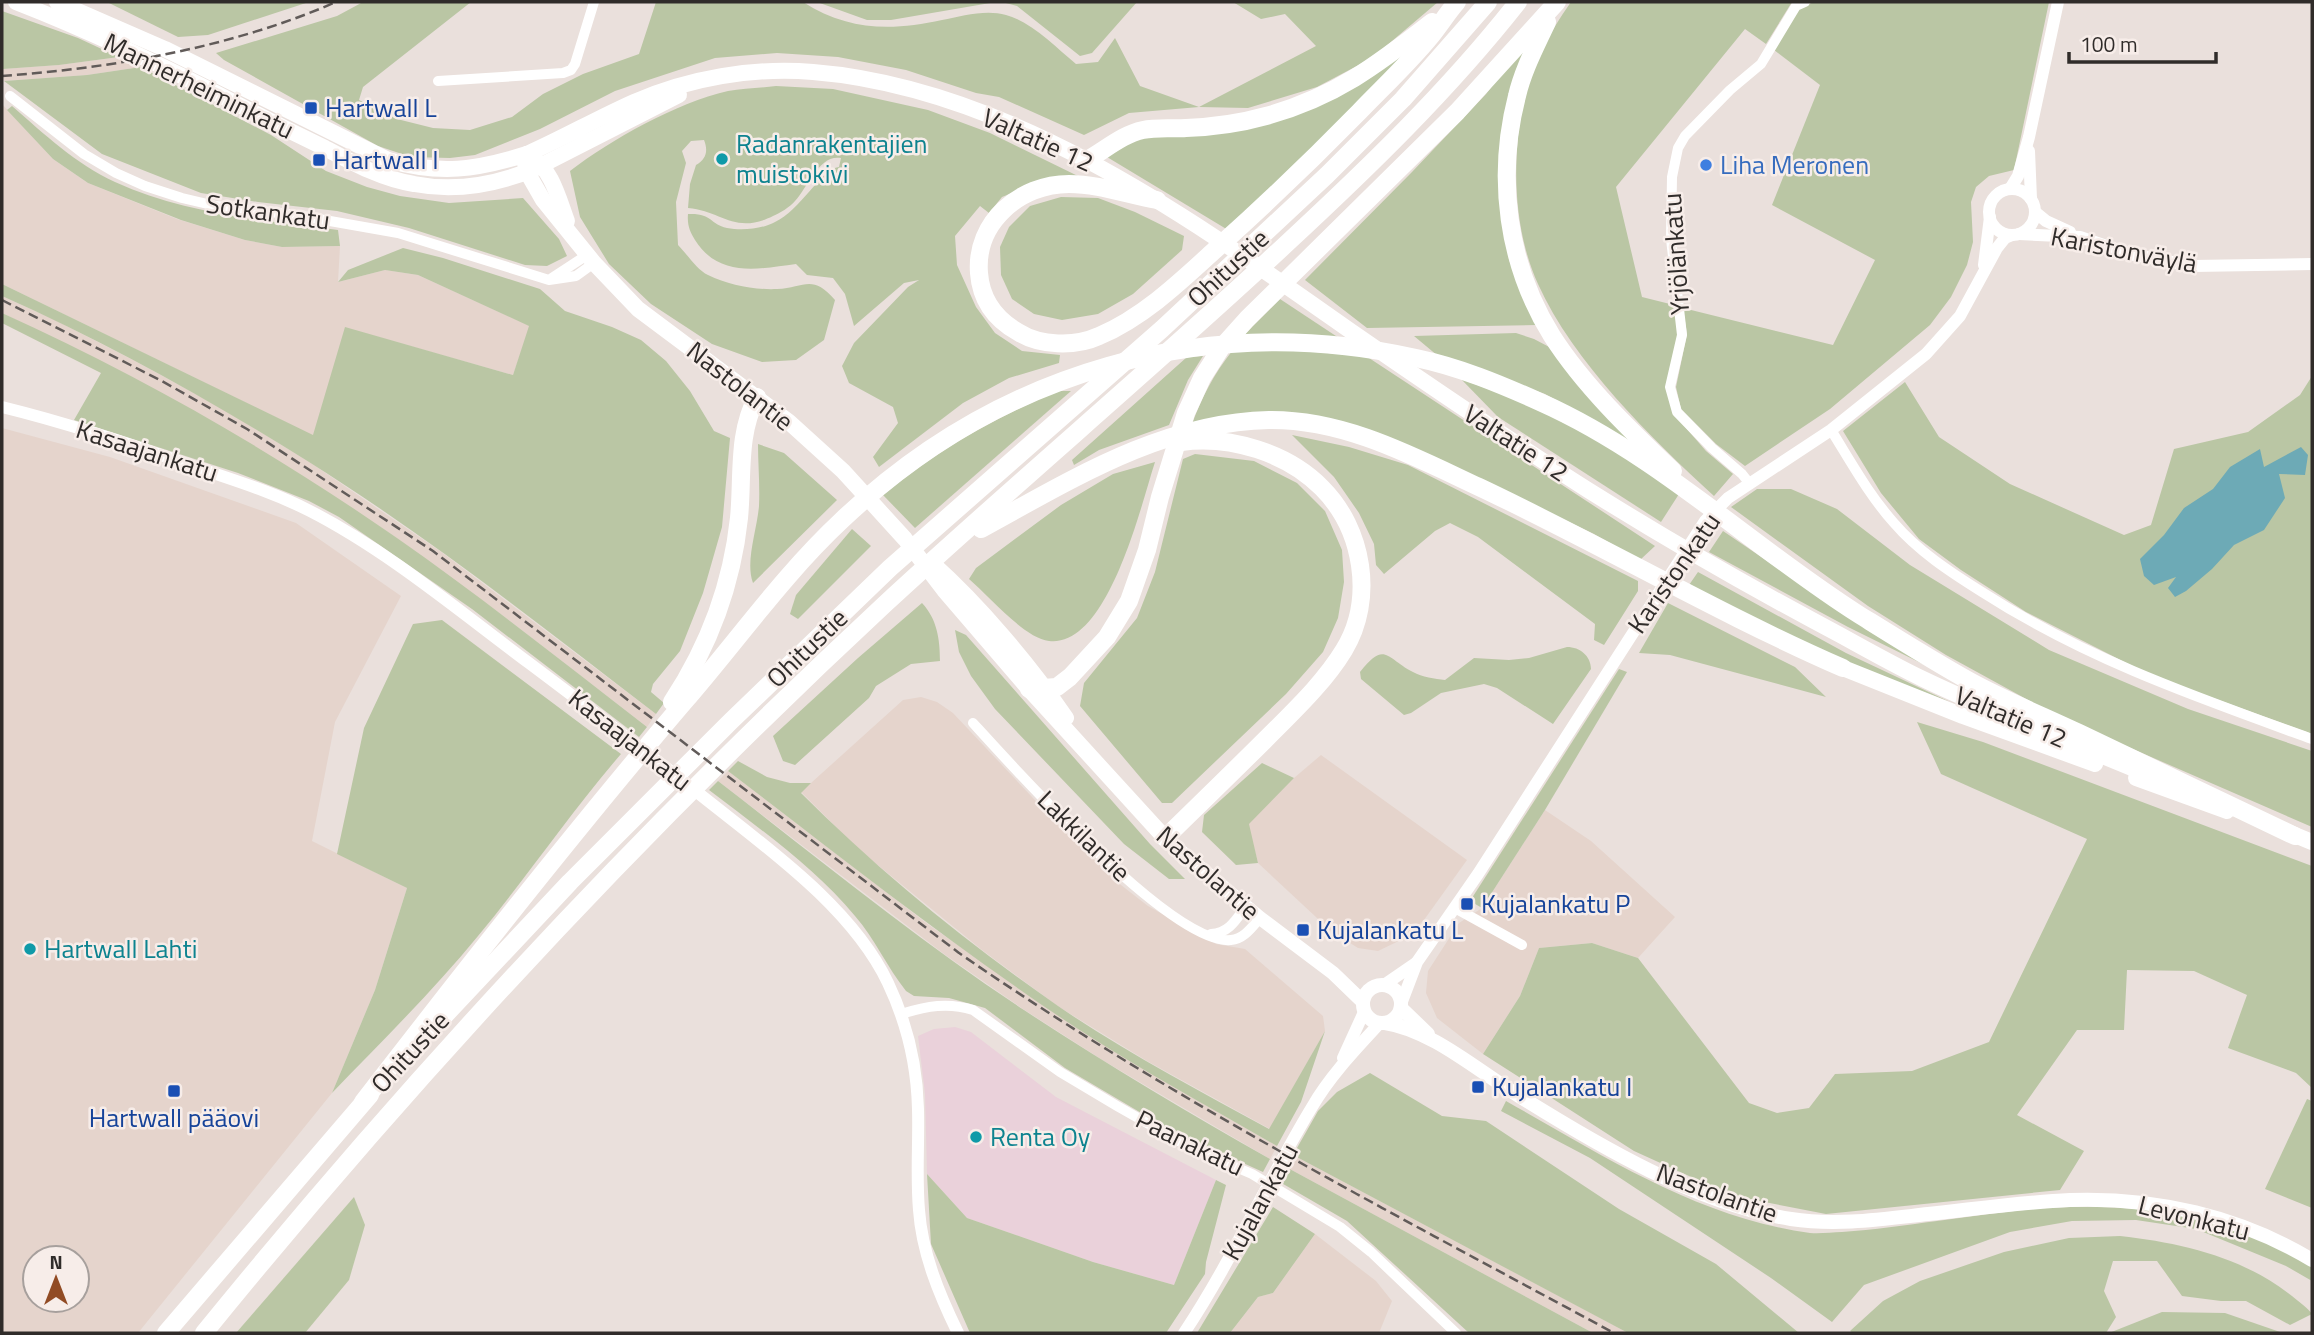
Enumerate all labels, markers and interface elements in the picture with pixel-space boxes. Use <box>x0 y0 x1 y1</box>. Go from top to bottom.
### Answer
scale bar <box>2069 21 2216 65</box>
street label: Mannerheiminkatu <box>97 23 301 149</box>
text: 100 m <box>2080 28 2137 60</box>
place label: Hartwall L <box>325 88 437 127</box>
street label: Valtatie 12 <box>976 98 1100 181</box>
marker: Hartwall L <box>303 100 319 116</box>
place label: Radanrakentajien muistokivi <box>736 124 928 193</box>
place label: Hartwall I <box>333 140 439 179</box>
place label: Liha Meronen <box>1720 145 1869 184</box>
marker: Radanrakentajien muistokivi <box>714 151 730 167</box>
marker: Hartwall I <box>311 152 327 168</box>
marker: Liha Meronen <box>1698 157 1714 173</box>
street label: Sotkankatu <box>204 184 332 239</box>
street label: Yrjölänkatu <box>1652 192 1699 316</box>
street label: Karistonväylä <box>2048 216 2200 283</box>
street label: Ohitustie <box>1178 219 1277 316</box>
street label: Nastolantie <box>678 331 802 440</box>
street label: Valtatie 12 <box>1456 394 1577 491</box>
street label: Kasaajankatu <box>71 409 223 492</box>
street label: Karistonkatu <box>1618 504 1730 641</box>
street label: Ohitustie <box>757 599 856 696</box>
street label: Valtatie 12 <box>1949 675 2073 758</box>
street label: Kasaajankatu <box>560 679 700 800</box>
street label: Lakkilantie <box>1029 781 1140 890</box>
street label: Nastolantie <box>1148 816 1269 929</box>
place label: Kujalankatu P <box>1481 884 1630 923</box>
marker: Kujalankatu P <box>1459 896 1475 912</box>
place label: Kujalankatu L <box>1317 910 1464 949</box>
marker: Kujalankatu L <box>1295 922 1311 938</box>
place label: Hartwall Lahti <box>44 929 197 968</box>
marker: Hartwall Lahti <box>22 941 38 957</box>
street label: Ohitustie <box>361 1002 458 1101</box>
place label: Kujalankatu I <box>1492 1067 1632 1106</box>
marker: Kujalankatu I <box>1470 1079 1486 1095</box>
marker: Hartwall pääovi <box>166 1083 182 1099</box>
place label: Hartwall pääovi <box>89 1098 259 1137</box>
street label: Paanakatu <box>1129 1099 1251 1186</box>
place label: Renta Oy <box>990 1117 1090 1156</box>
marker: Renta Oy <box>968 1129 984 1145</box>
street label: Kujalankatu <box>1211 1136 1308 1267</box>
street label: Nastolantie <box>1651 1153 1783 1232</box>
street label: Levonkatu <box>2134 1185 2254 1250</box>
north arrow <box>21 1244 91 1314</box>
text: N <box>49 1247 63 1276</box>

